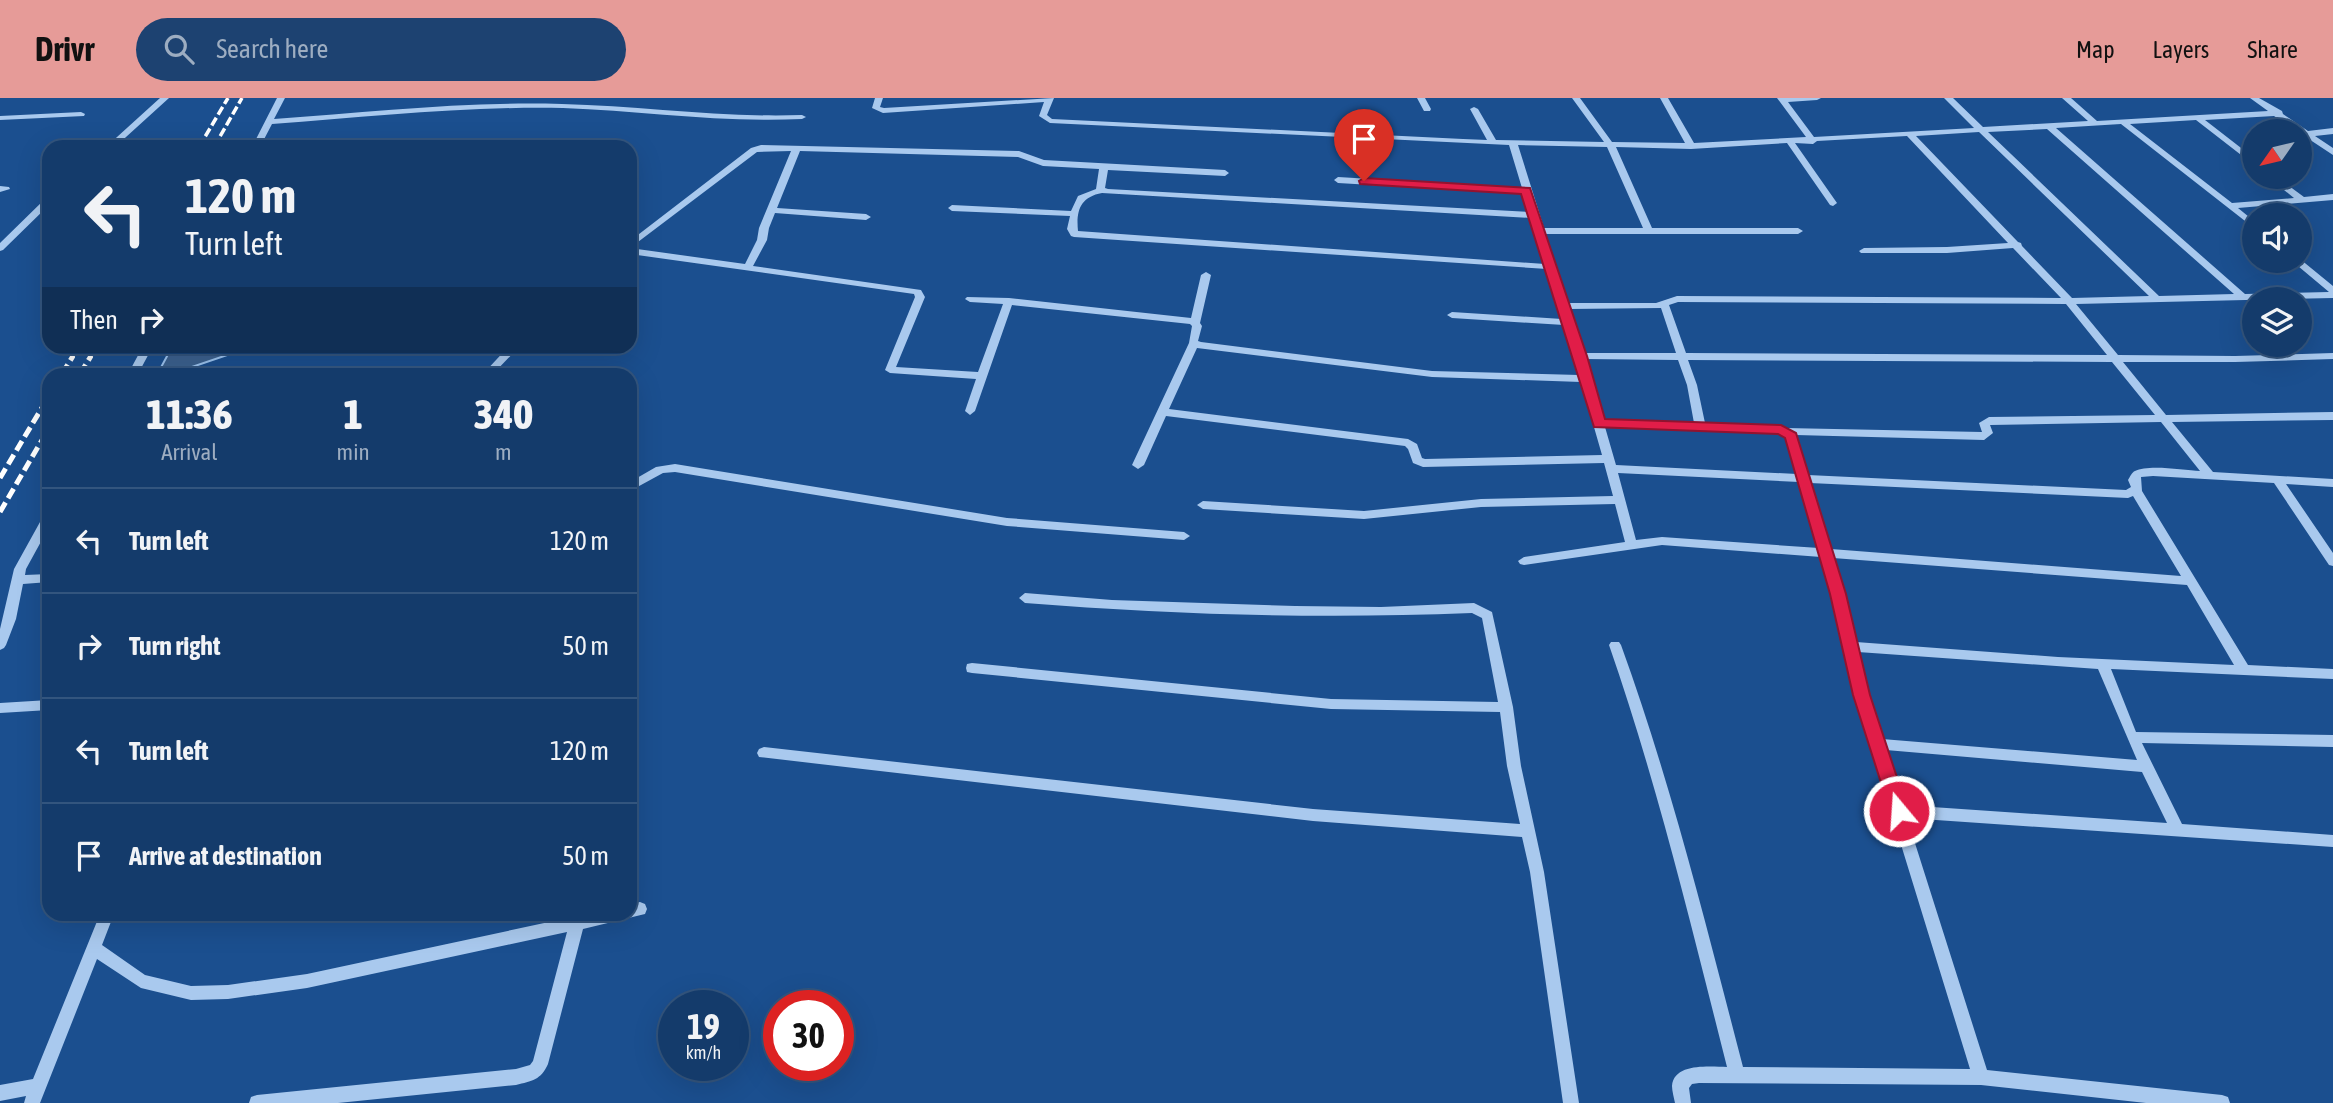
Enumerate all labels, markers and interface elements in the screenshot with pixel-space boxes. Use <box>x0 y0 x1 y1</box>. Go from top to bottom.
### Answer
search box <box>136 18 626 81</box>
text: Drivr <box>35 30 94 68</box>
icon: search <box>160 30 198 68</box>
text: Search here <box>216 34 328 64</box>
text: Map <box>2076 36 2115 63</box>
text: Layers <box>2153 36 2209 63</box>
text: Share <box>2247 36 2298 63</box>
pin <box>1334 109 1394 181</box>
north arrow <box>2242 119 2312 189</box>
map controls <box>2242 119 2312 357</box>
icon: arrive <box>1345 120 1383 158</box>
text: 120 m <box>185 167 296 223</box>
icon: left <box>70 168 161 259</box>
button: sound <box>2242 203 2312 273</box>
text: Turn left <box>185 225 283 262</box>
button: layers <box>2242 287 2312 357</box>
icon: right <box>132 301 170 339</box>
text: Then <box>70 305 118 335</box>
text: 11:36 <box>146 390 233 438</box>
text: 1 <box>343 390 363 438</box>
text: 340 <box>474 390 533 438</box>
text: Arrival <box>161 439 217 465</box>
text: min <box>337 439 370 465</box>
text: m <box>495 439 512 465</box>
icon: left <box>70 522 108 560</box>
text: Turn left <box>129 526 209 556</box>
text: 120 m <box>550 526 609 556</box>
icon: right <box>70 627 108 665</box>
text: Turn right <box>129 631 220 661</box>
text: 50 m <box>562 631 609 661</box>
icon: left <box>70 732 108 770</box>
text: Turn left <box>129 736 209 766</box>
text: 120 m <box>550 736 609 766</box>
position arrow <box>1862 774 1936 848</box>
icon: arrive <box>70 837 108 875</box>
text: Arrive at destination <box>129 841 322 871</box>
text: 50 m <box>562 841 609 871</box>
speed limit sign: 30 <box>763 990 854 1081</box>
text: 19 <box>687 1006 720 1046</box>
text: km/h <box>686 1042 721 1063</box>

